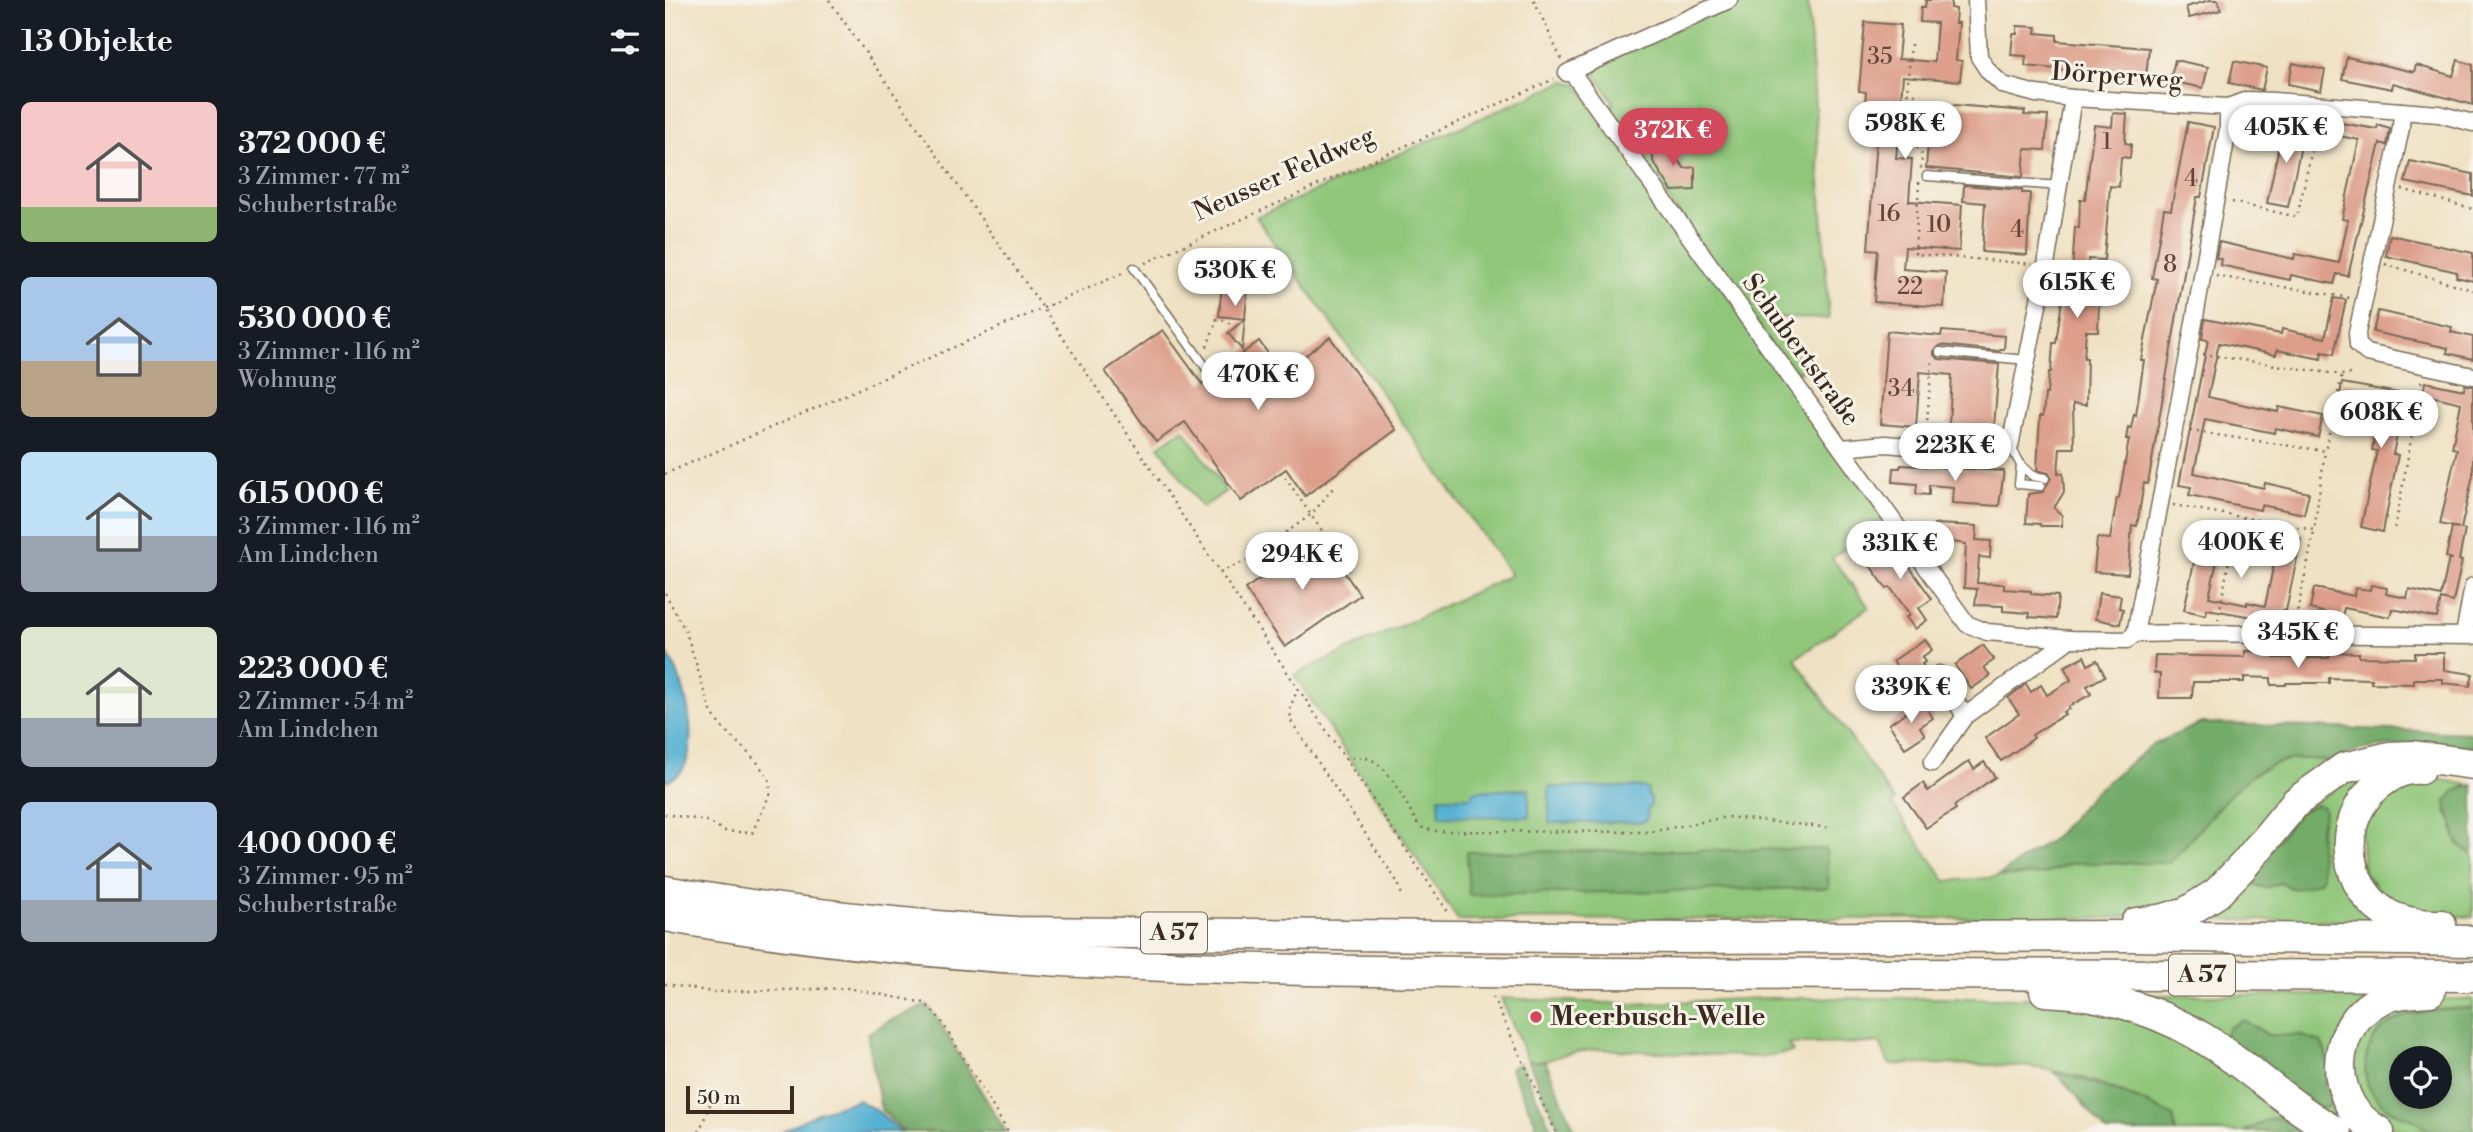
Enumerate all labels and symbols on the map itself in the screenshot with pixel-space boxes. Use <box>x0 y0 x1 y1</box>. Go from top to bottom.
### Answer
house number: 35 <box>1867 43 1893 71</box>
street label: Dörperweg <box>2050 55 2184 97</box>
pin: 598K € <box>1848 102 1962 161</box>
pin: 405K € <box>2229 106 2343 165</box>
pin: 372K € <box>1616 108 1730 168</box>
street label: Neusser Feldweg <box>1188 120 1380 228</box>
house number: 1 <box>2102 128 2112 156</box>
house number: 4 <box>2184 165 2198 193</box>
house number: 16 <box>1877 200 1901 228</box>
house number: 10 <box>1927 211 1951 239</box>
house number: 4 <box>2010 216 2024 244</box>
pin: 530K € <box>1178 248 1292 308</box>
house number: 8 <box>2163 251 2177 279</box>
pin: 615K € <box>2020 260 2134 320</box>
street label: Schubertstraße <box>1735 268 1867 432</box>
house number: 22 <box>1897 273 1923 301</box>
pin: 470K € <box>1201 352 1315 412</box>
house number: 34 <box>1888 375 1914 403</box>
pin: 608K € <box>2324 391 2438 450</box>
pin: 223K € <box>1898 424 2012 483</box>
pin: 400K € <box>2184 520 2298 580</box>
pin: 331K € <box>1843 522 1957 581</box>
pin: 294K € <box>1245 532 1359 592</box>
pin: 345K € <box>2241 610 2355 670</box>
pin: 339K € <box>1854 666 1968 725</box>
road number: A 57 <box>1141 912 1207 953</box>
road number: A 57 <box>2169 954 2235 995</box>
place label: Meerbusch-Welle <box>1550 1001 1766 1033</box>
marker: Meerbusch-Welle <box>1528 1009 1544 1025</box>
scale bar <box>686 1083 795 1115</box>

